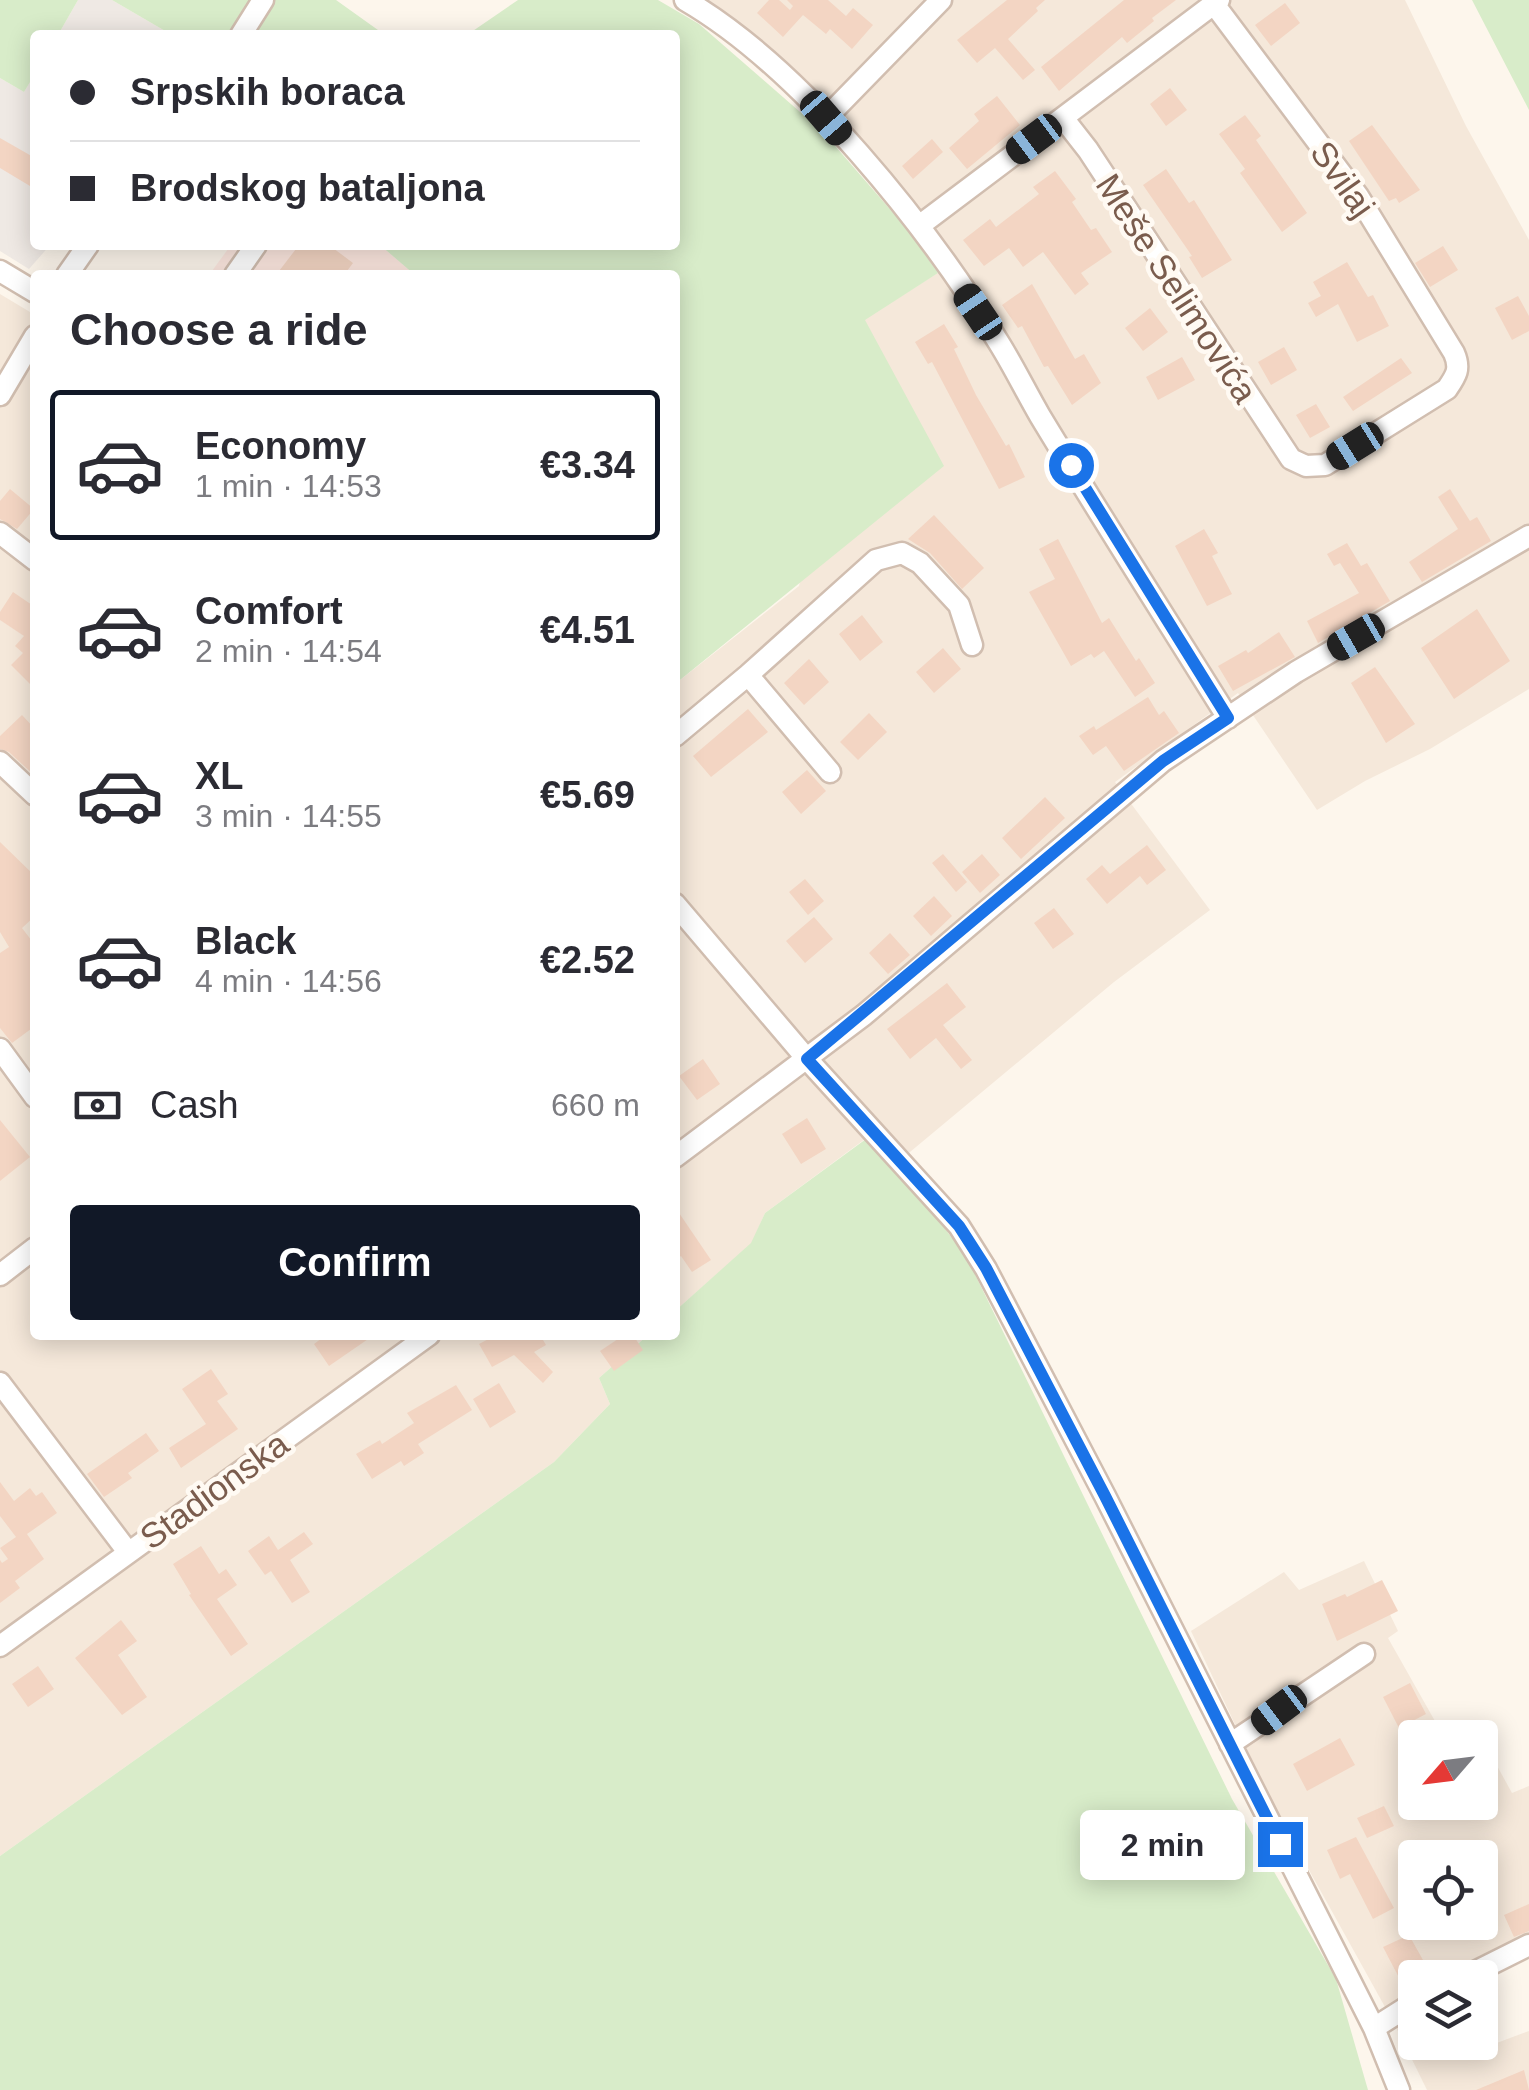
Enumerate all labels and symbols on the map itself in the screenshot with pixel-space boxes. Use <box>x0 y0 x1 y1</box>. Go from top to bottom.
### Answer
car <box>795 86 857 150</box>
car <box>1001 109 1067 169</box>
street label: Svilaj <box>1303 134 1383 224</box>
street label: Meše Selimovića <box>1089 166 1266 410</box>
car <box>949 279 1007 345</box>
car <box>1322 417 1388 475</box>
route start <box>1049 443 1094 488</box>
car <box>1323 609 1389 665</box>
street label: Stadionska <box>132 1423 296 1557</box>
car <box>1246 1680 1312 1740</box>
north arrow <box>1398 1720 1498 1820</box>
callout: 2 min <box>1080 1809 1245 1879</box>
route end <box>1258 1822 1303 1867</box>

